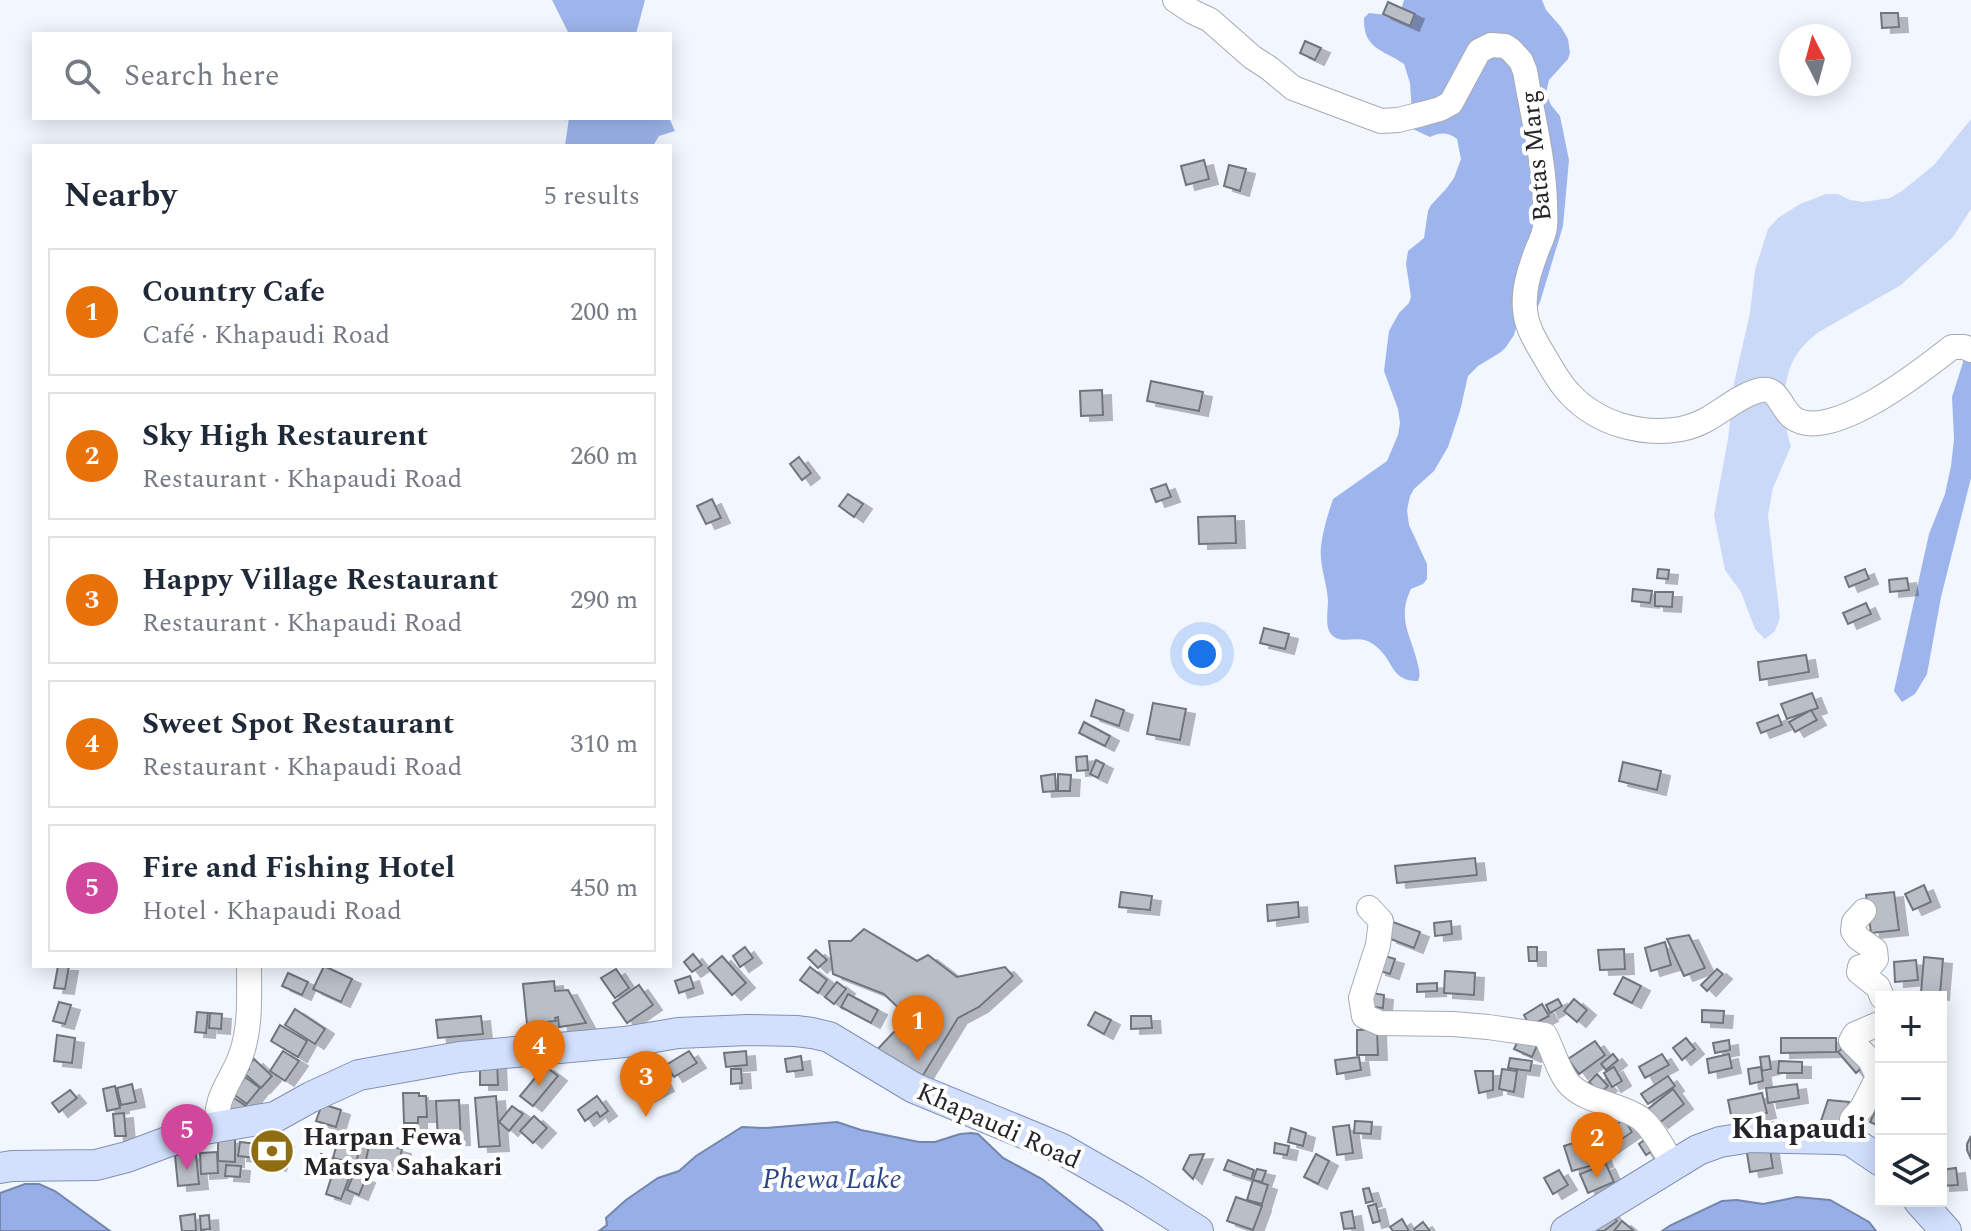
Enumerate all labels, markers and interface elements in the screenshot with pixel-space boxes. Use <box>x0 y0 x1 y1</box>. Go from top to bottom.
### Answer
north arrow <box>1779 24 1851 96</box>
search box <box>32 32 672 120</box>
text: Search here <box>124 53 280 99</box>
icon: search <box>60 54 104 98</box>
street label: Batas Marg <box>1509 88 1563 223</box>
text: Nearby <box>64 170 177 222</box>
text: 5 results <box>544 176 640 216</box>
text: Country Cafe <box>142 269 325 315</box>
text: 1 <box>85 292 99 332</box>
text: 200 m <box>570 292 638 332</box>
text: Café · Khapaudi Road <box>142 315 390 355</box>
text: Sky High Restaurent <box>142 413 428 459</box>
text: 2 <box>85 436 99 476</box>
text: 260 m <box>570 436 638 476</box>
text: Restaurant · Khapaudi Road <box>142 459 462 499</box>
text: Happy Village Restaurant <box>142 557 498 603</box>
text: 3 <box>85 580 99 620</box>
text: 290 m <box>570 580 638 620</box>
text: Restaurant · Khapaudi Road <box>142 603 462 643</box>
your location <box>1182 634 1222 674</box>
text: Sweet Spot Restaurant <box>142 701 454 747</box>
text: 4 <box>85 724 99 764</box>
text: 310 m <box>570 724 638 764</box>
text: Restaurant · Khapaudi Road <box>142 747 462 787</box>
text: Fire and Fishing Hotel <box>142 845 455 891</box>
text: 5 <box>85 868 99 908</box>
text: 450 m <box>570 868 638 908</box>
text: Hotel · Khapaudi Road <box>142 891 402 931</box>
map controls <box>1875 991 1947 1207</box>
button: + <box>1875 991 1947 1063</box>
pin: 1 <box>892 995 944 1061</box>
pin: 4 <box>513 1020 565 1086</box>
pin: 3 <box>620 1051 672 1117</box>
button: − <box>1875 1063 1947 1135</box>
street label: Khapaudi Road <box>910 1072 1087 1180</box>
pin: 5 <box>161 1104 213 1170</box>
district label: Khapaudi <box>1731 1106 1867 1152</box>
pin: 2 <box>1571 1112 1623 1178</box>
place label: Harpan Fewa Matsya Sahakari <box>303 1117 502 1187</box>
bank icon: Harpan Fewa Matsya Sahakari <box>248 1127 296 1175</box>
button: layers <box>1875 1135 1947 1207</box>
water label: Phewa Lake <box>762 1158 902 1201</box>

